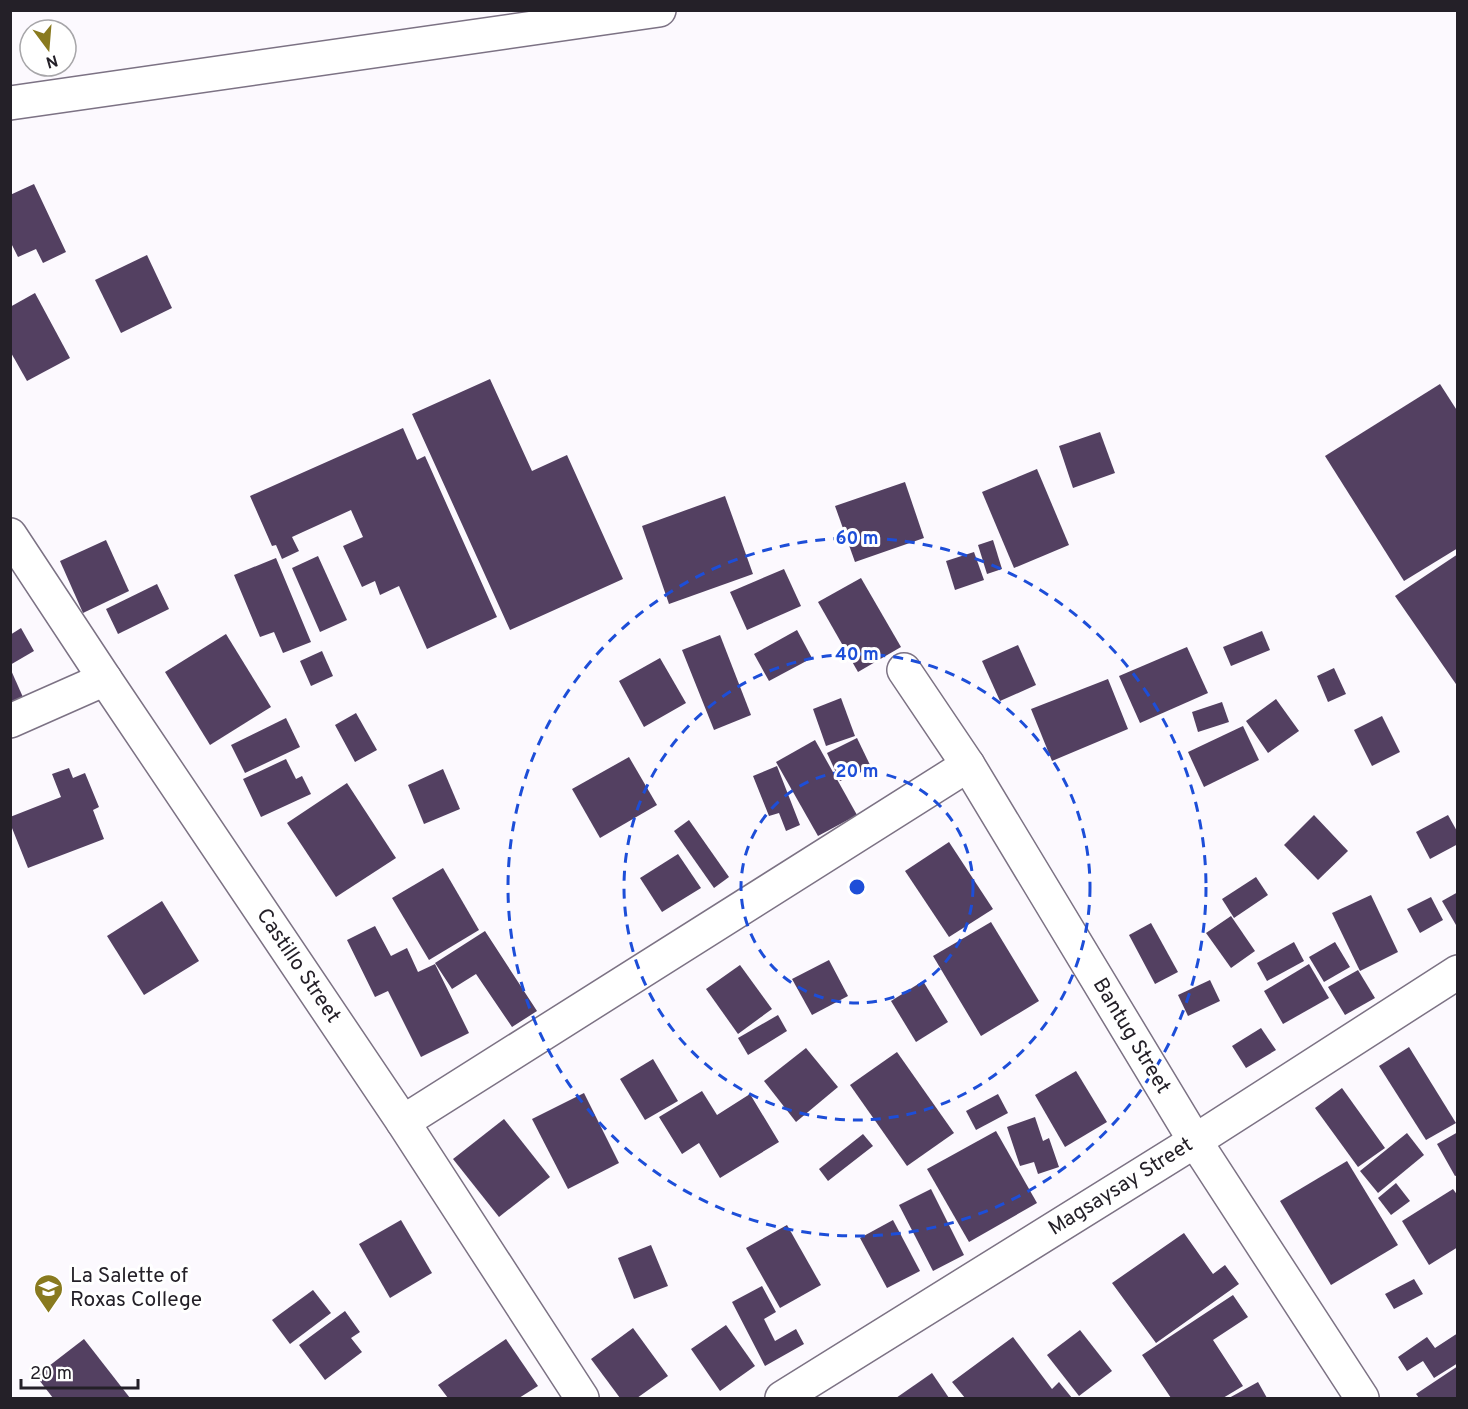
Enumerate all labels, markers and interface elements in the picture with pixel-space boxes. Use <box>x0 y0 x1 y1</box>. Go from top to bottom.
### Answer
north arrow <box>18 18 78 78</box>
text: N <box>43 49 60 72</box>
text: 60 m <box>835 528 879 551</box>
text: 40 m <box>835 644 879 667</box>
text: 20 m <box>835 761 879 784</box>
centre of rings <box>847 877 867 897</box>
street label: Castillo Street <box>250 903 346 1029</box>
street label: Bantug Street <box>1086 973 1176 1099</box>
street label: Magsaysay Street <box>1044 1132 1198 1242</box>
place label: La Salette of Roxas College <box>70 1263 202 1314</box>
school or university icon: La Salette of Roxas College <box>33 1272 65 1314</box>
scale bar <box>21 1352 138 1390</box>
text: 20 m <box>30 1363 72 1386</box>

